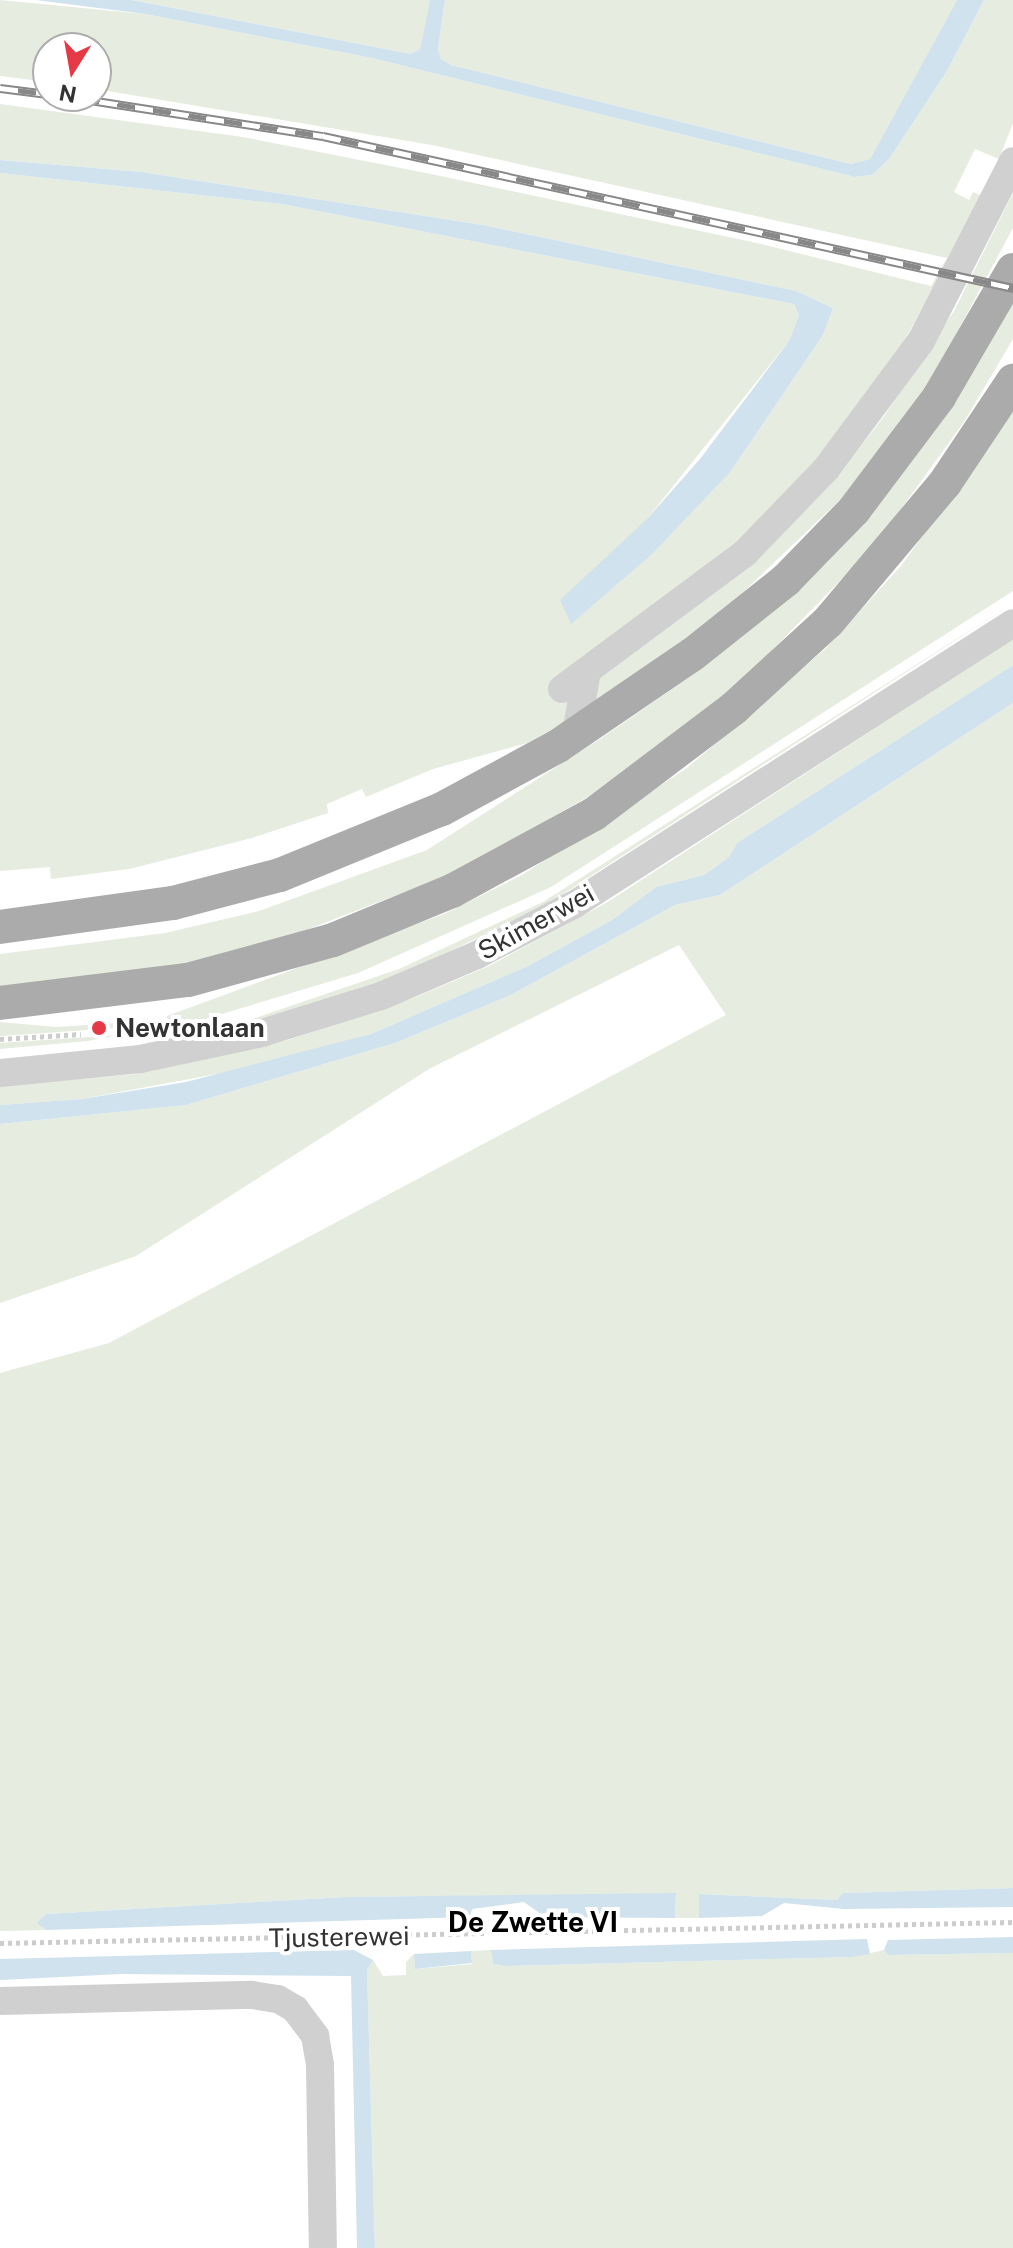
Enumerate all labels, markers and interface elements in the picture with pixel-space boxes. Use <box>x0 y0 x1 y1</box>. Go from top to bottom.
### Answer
north arrow <box>32 32 112 112</box>
text: N <box>57 79 79 108</box>
street label: Skimerwei <box>473 877 599 967</box>
place label: Newtonlaan <box>115 1012 265 1044</box>
marker: Newtonlaan <box>90 1019 108 1037</box>
district label: De Zwette VI <box>448 1905 618 1939</box>
street label: Tjusterewei <box>268 1920 410 1954</box>

